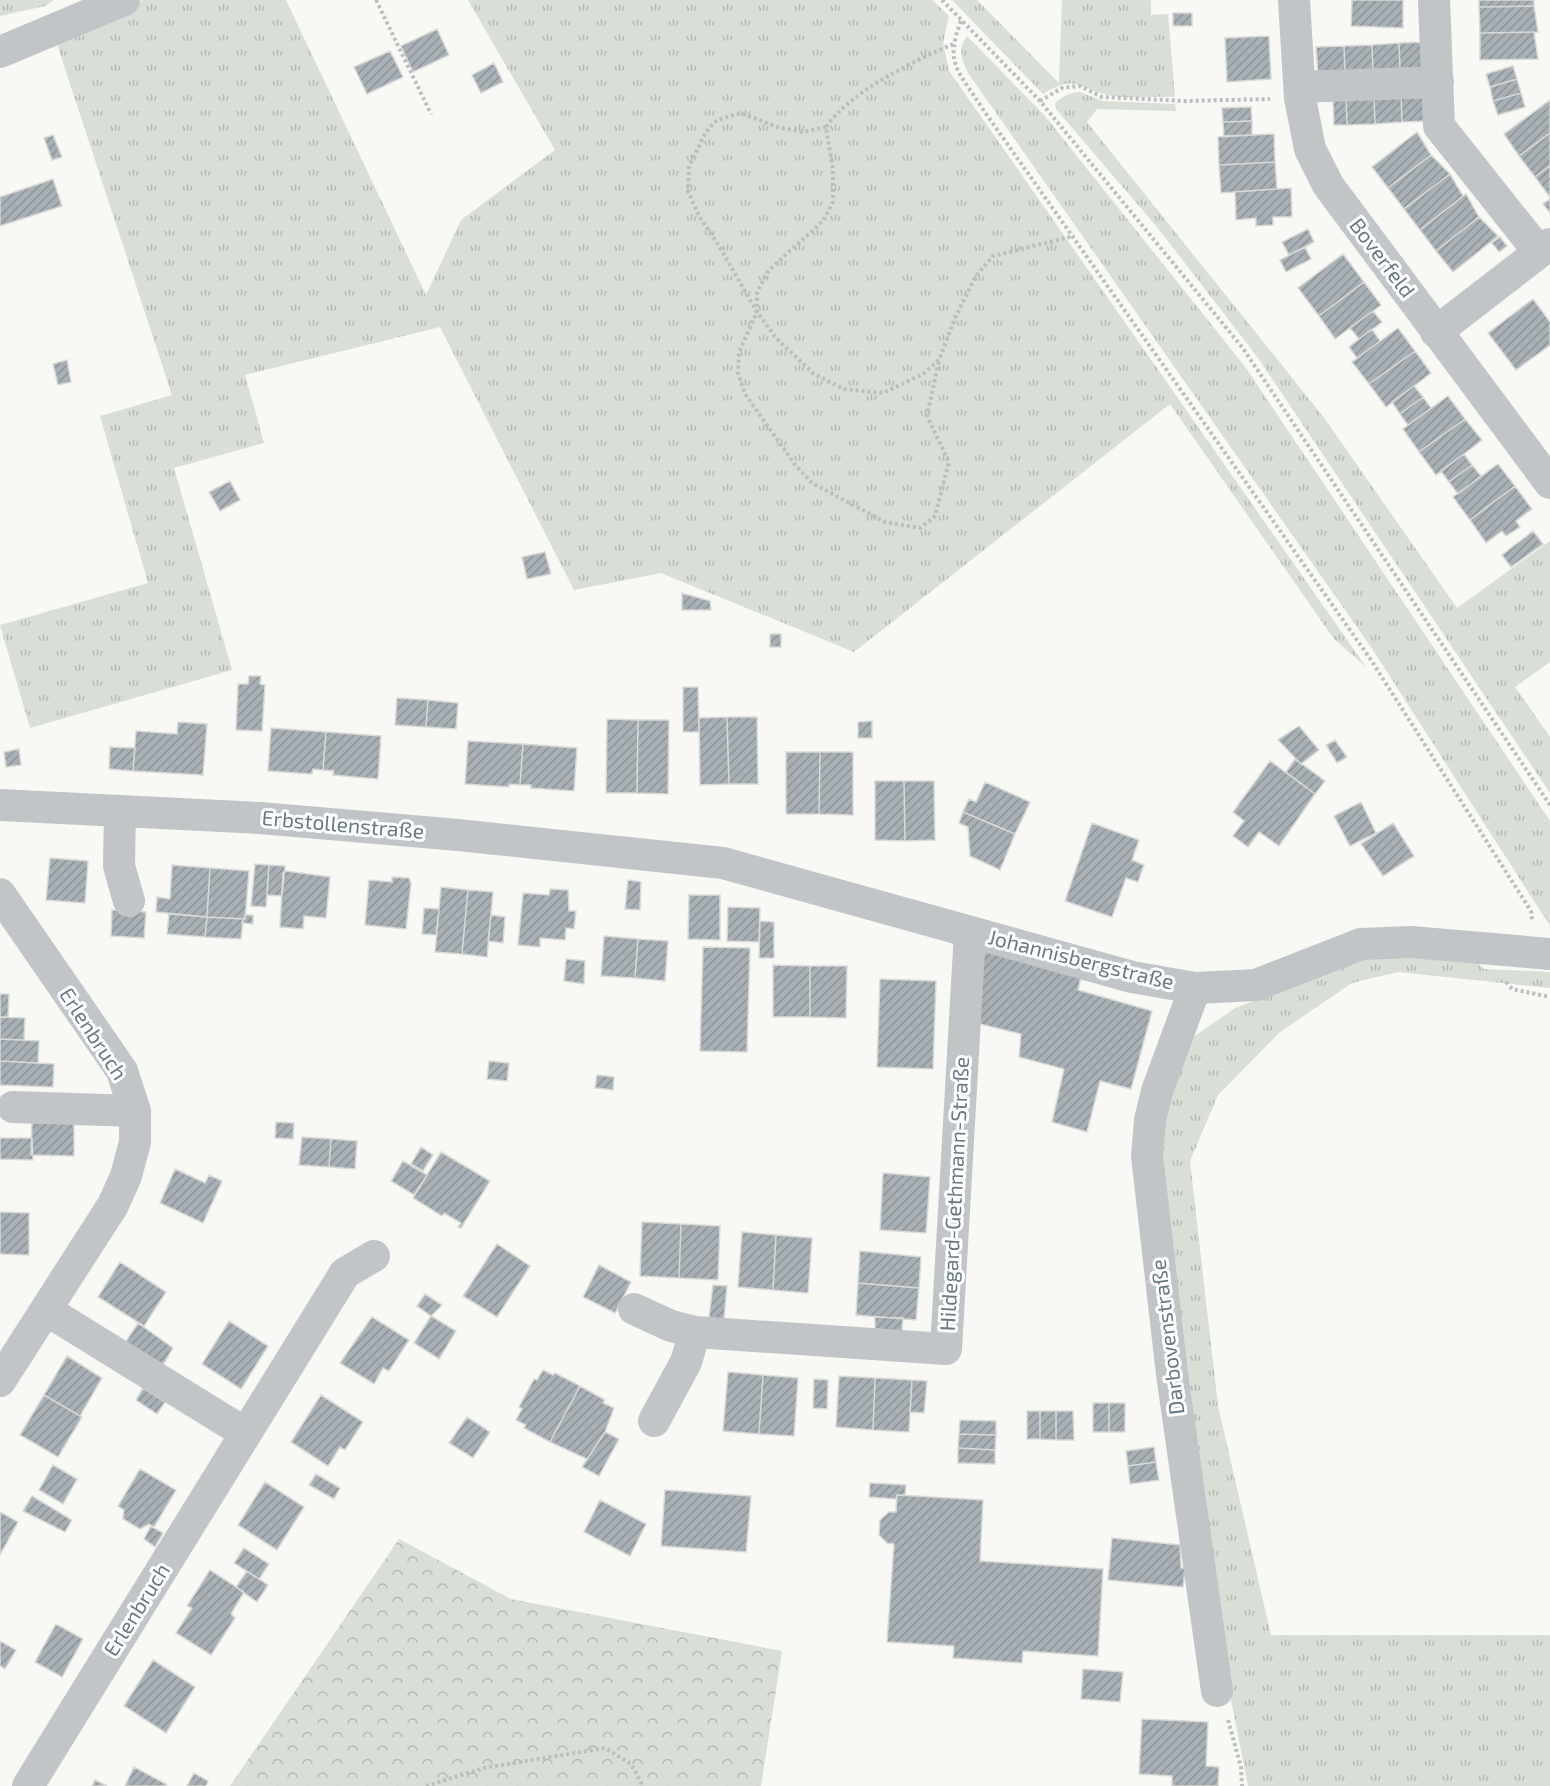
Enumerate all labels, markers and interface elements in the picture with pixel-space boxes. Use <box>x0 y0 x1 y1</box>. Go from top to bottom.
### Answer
street label: Boverfeld <box>1345 212 1421 302</box>
street label: Erbstollenstraße <box>261 804 425 843</box>
street label: Johannisbergstraße <box>986 923 1177 994</box>
street label: Erlenbruch <box>55 982 133 1084</box>
street label: Hildegard-Gethmann-Straße <box>934 1056 973 1332</box>
street label: Darbovenstraße <box>1145 1258 1188 1416</box>
street label: Erlenbruch <box>97 1558 174 1660</box>

